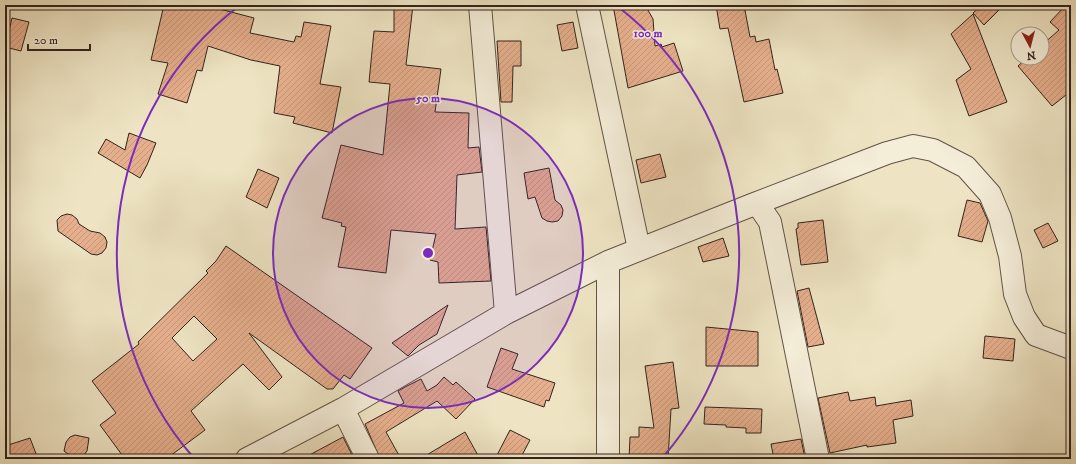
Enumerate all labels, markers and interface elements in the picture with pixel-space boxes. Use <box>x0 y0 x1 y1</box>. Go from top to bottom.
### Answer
scale bar <box>28 26 90 52</box>
text: 100 m <box>634 26 662 41</box>
north arrow <box>1010 26 1050 66</box>
text: 20 m <box>34 33 58 48</box>
text: N <box>1026 47 1036 62</box>
text: 50 m <box>415 91 440 106</box>
centre of rings <box>421 246 435 260</box>

